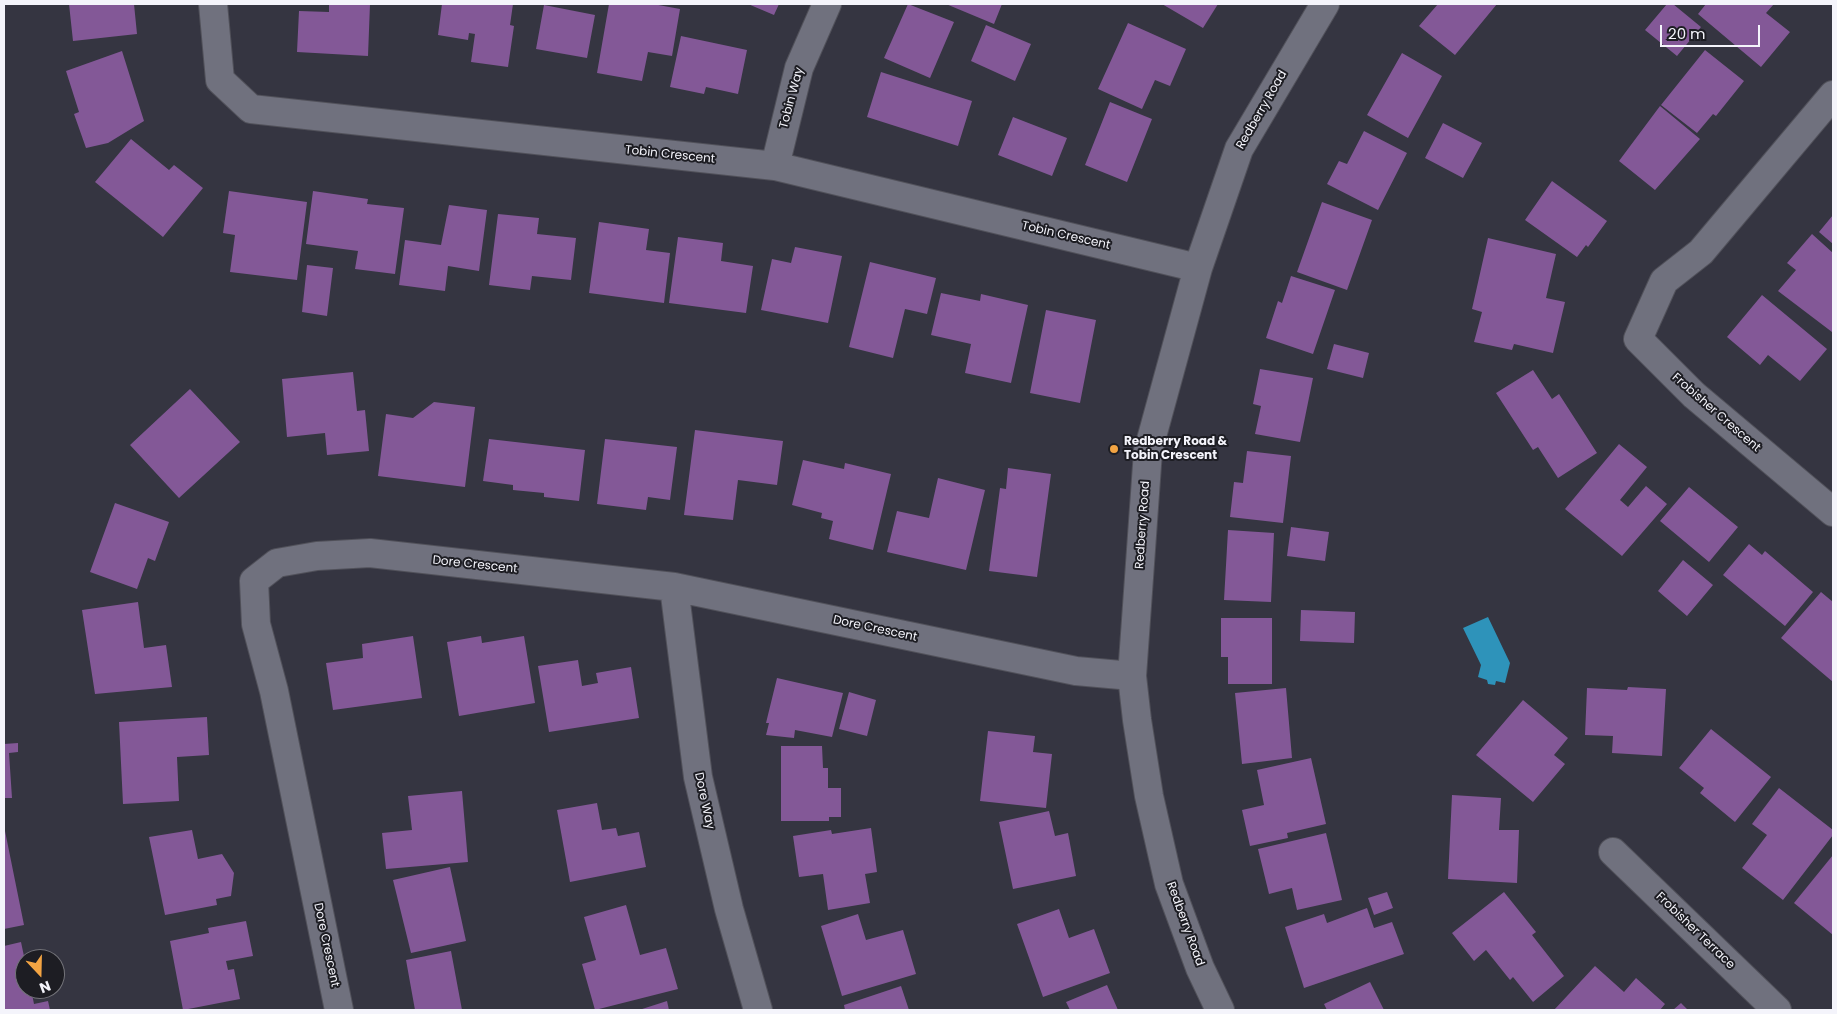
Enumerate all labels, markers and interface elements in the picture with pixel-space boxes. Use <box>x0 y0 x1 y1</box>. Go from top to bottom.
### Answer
scale bar <box>1662 15 1762 47</box>
text: 20 m <box>1668 23 1706 44</box>
street label: Tobin Way <box>777 66 807 130</box>
street label: Redberry Road <box>1234 68 1290 152</box>
street label: Tobin Crescent <box>624 143 716 167</box>
street label: Tobin Crescent <box>1020 219 1112 253</box>
street label: Frobisher Crescent <box>1669 371 1763 455</box>
place label: Redberry Road & Tobin Crescent <box>1124 435 1227 463</box>
marker: Redberry Road & Tobin Crescent <box>1108 443 1120 455</box>
street label: Redberry Road <box>1133 480 1153 570</box>
street label: Dore Crescent <box>432 553 518 577</box>
street label: Dore Crescent <box>832 613 918 645</box>
street label: Dore Way <box>691 771 717 831</box>
street label: Redberry Road <box>1163 880 1207 968</box>
street label: Frobisher Terrace <box>1653 890 1737 972</box>
street label: Dore Crescent <box>310 902 342 988</box>
north arrow <box>15 949 65 999</box>
text: N <box>37 976 54 998</box>

